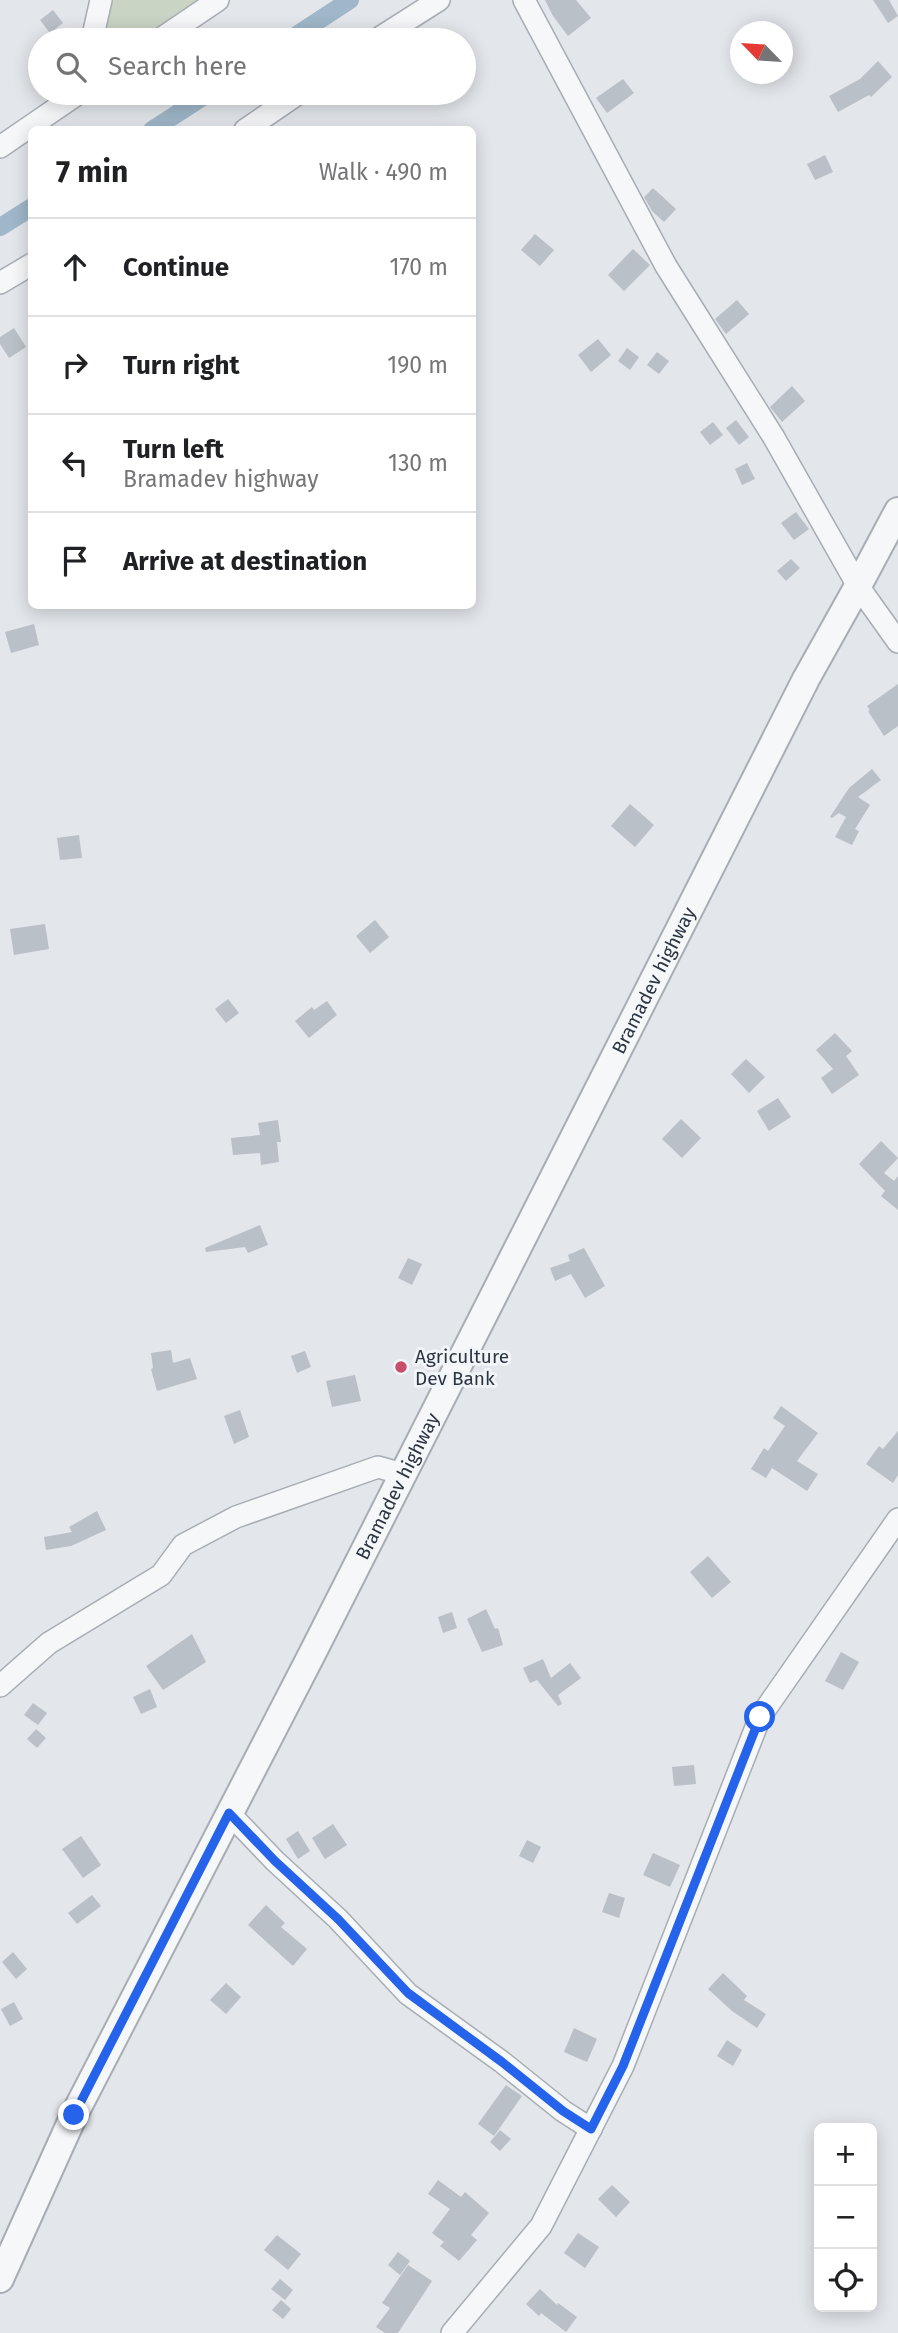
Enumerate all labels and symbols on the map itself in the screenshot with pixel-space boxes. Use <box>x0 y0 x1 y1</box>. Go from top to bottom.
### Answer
north arrow <box>730 21 793 84</box>
street label: Bramadev highway <box>607 902 700 1058</box>
place label: Agriculture Dev Bank <box>415 1345 509 1390</box>
marker: Agriculture Dev Bank <box>393 1359 409 1375</box>
street label: Bramadev highway <box>350 1408 444 1563</box>
route start <box>744 1701 775 1732</box>
route end <box>58 2099 89 2130</box>

